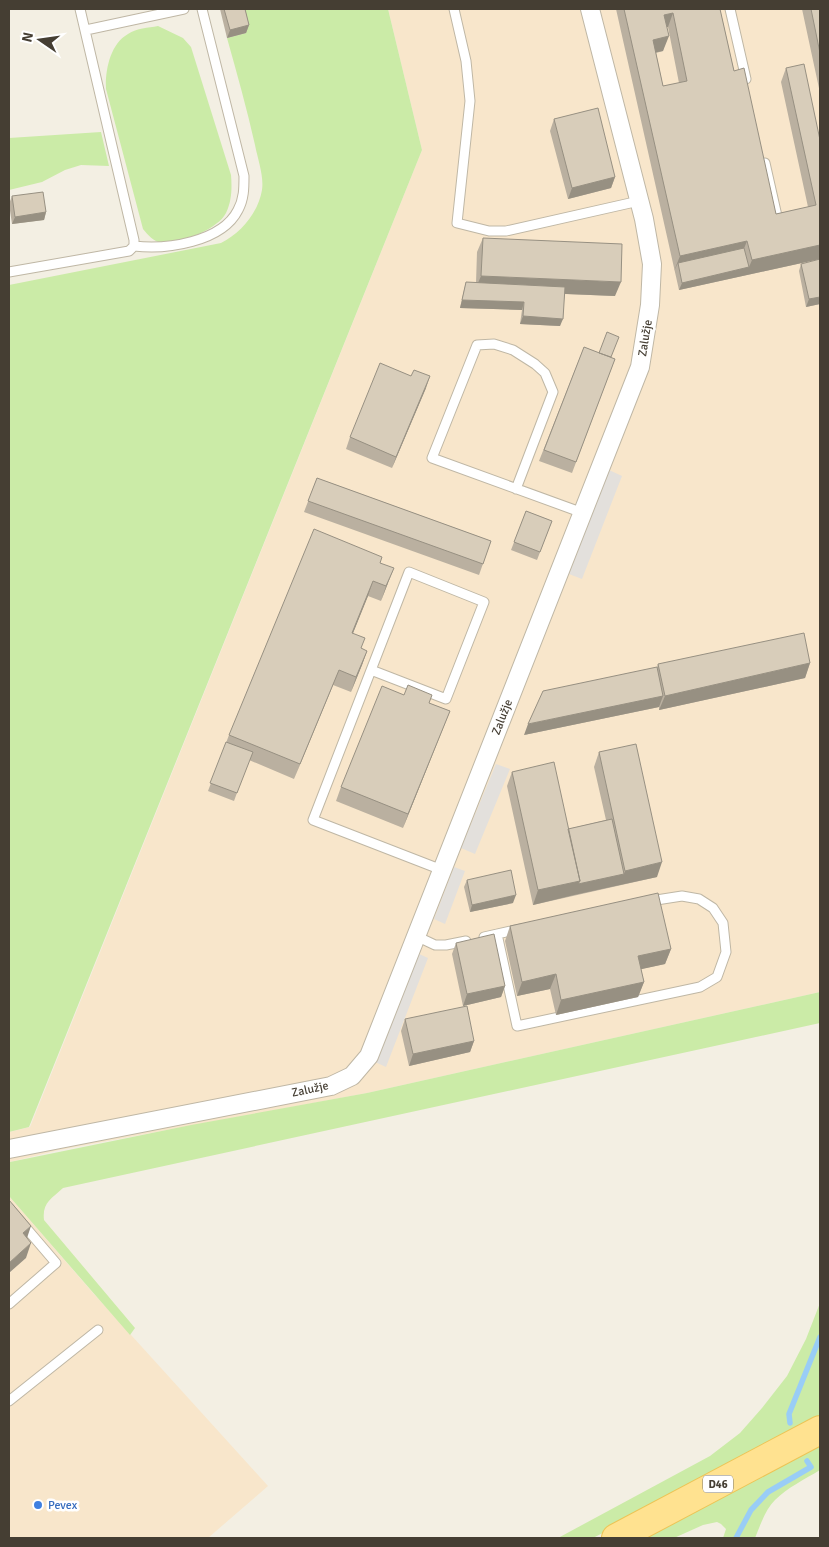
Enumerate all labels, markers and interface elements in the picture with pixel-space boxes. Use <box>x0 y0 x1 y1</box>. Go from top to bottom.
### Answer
north arrow <box>15 15 65 65</box>
text: N <box>18 31 37 44</box>
street label: Zalužje <box>635 318 656 358</box>
street label: Zalužje <box>489 697 516 737</box>
street label: Zalužje <box>290 1078 330 1101</box>
road number: D46 <box>703 1476 733 1492</box>
place label: Pevex <box>48 1498 78 1513</box>
marker: Pevex <box>32 1499 44 1511</box>

